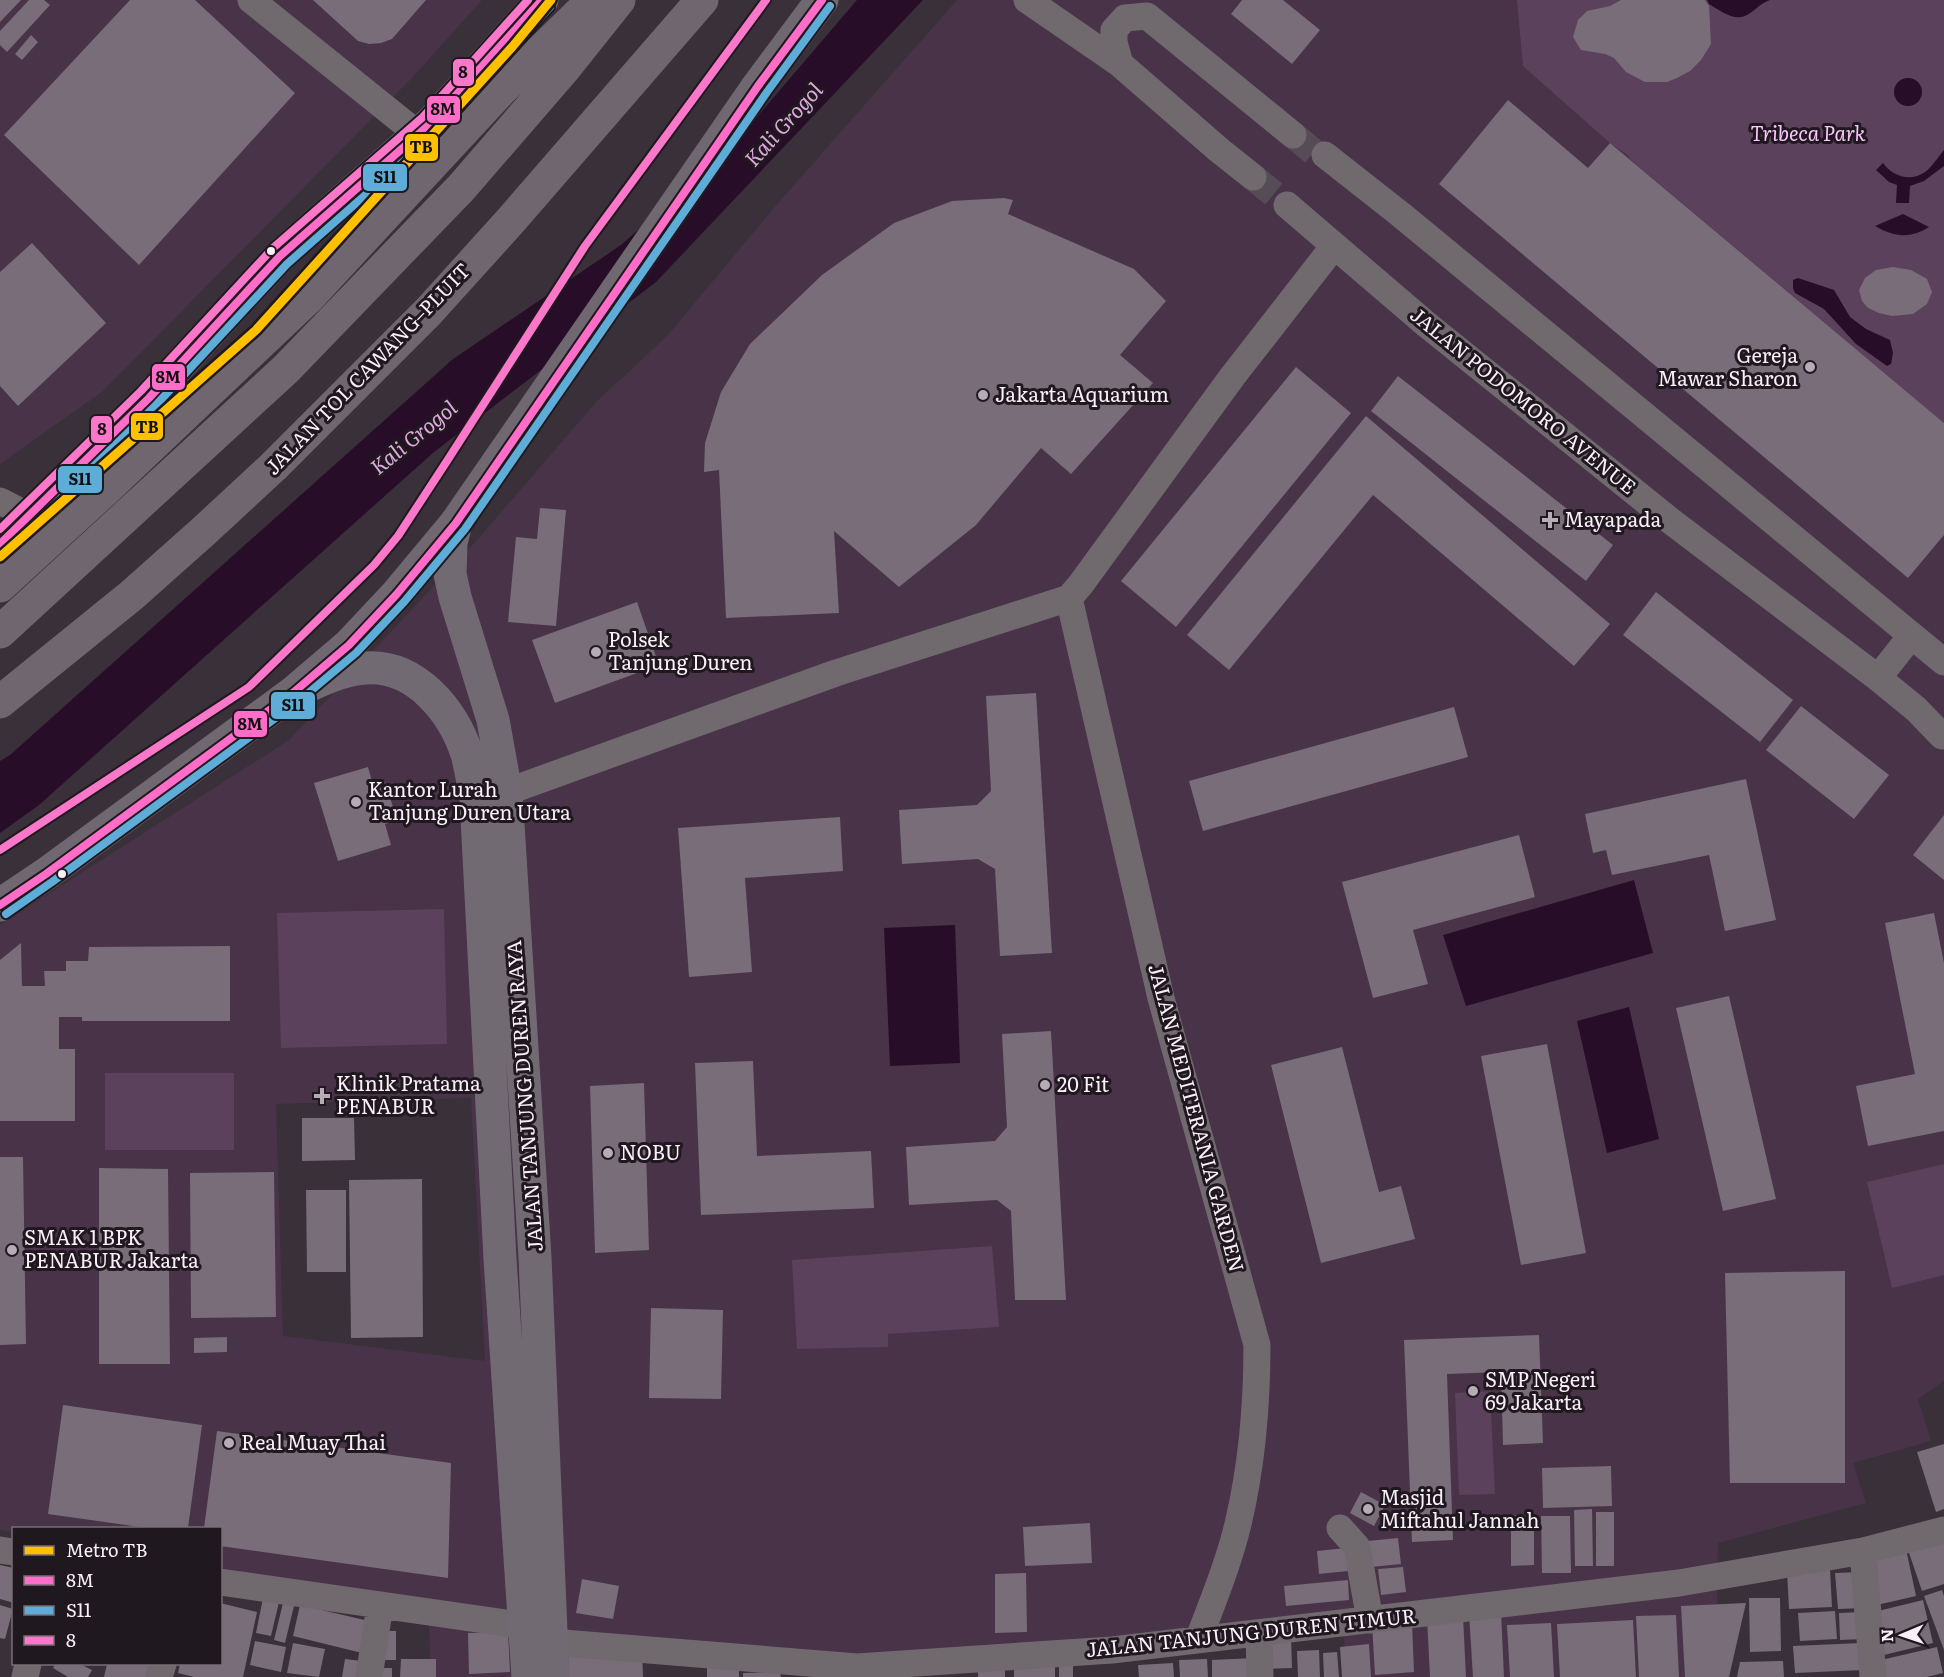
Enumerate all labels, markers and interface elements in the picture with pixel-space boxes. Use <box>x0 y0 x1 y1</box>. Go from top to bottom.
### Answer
line badge: 8 <box>452 58 475 87</box>
text: 8 <box>458 59 468 83</box>
water label: Kali Grogol <box>736 74 828 172</box>
line badge: 8M <box>426 95 461 124</box>
text: 8M <box>430 96 456 120</box>
park label: Tribeca Park <box>1751 117 1865 147</box>
line badge: TB <box>404 133 439 162</box>
text: TB <box>409 134 433 158</box>
line badge: S11 <box>362 163 408 192</box>
text: S11 <box>373 164 397 188</box>
unlabelled marker <box>265 245 277 257</box>
street label: JALAN TOL CAWANG–PLUIT <box>257 255 476 480</box>
street label: JALAN PODOMORO AVENUE <box>1405 299 1644 500</box>
place label: Gereja Mawar Sharon <box>1657 339 1798 392</box>
marker: Gereja Mawar Sharon <box>1803 360 1817 374</box>
line badge: 8M <box>151 363 186 391</box>
text: 8M <box>155 364 181 388</box>
place label: Jakarta Aquarium <box>995 378 1169 408</box>
marker: Jakarta Aquarium <box>976 388 990 402</box>
water label: Kali Grogol <box>362 391 462 481</box>
line badge: TB <box>130 412 164 441</box>
text: TB <box>135 414 159 438</box>
line badge: 8 <box>90 415 113 444</box>
text: 8 <box>97 416 107 440</box>
line badge: S11 <box>57 465 103 494</box>
text: S11 <box>68 466 92 490</box>
place label: Mayapada <box>1564 503 1661 533</box>
marker: Mayapada <box>1541 511 1559 529</box>
place label: Polsek Tanjung Duren <box>608 623 753 676</box>
marker: Polsek Tanjung Duren <box>589 645 603 659</box>
line badge: S11 <box>270 691 316 720</box>
text: S11 <box>281 692 305 716</box>
line badge: 8M <box>233 710 268 738</box>
text: 8M <box>237 711 263 735</box>
place label: Kantor Lurah Tanjung Duren Utara <box>368 773 571 826</box>
marker: Kantor Lurah Tanjung Duren Utara <box>349 795 363 809</box>
unlabelled marker <box>56 868 68 880</box>
street label: JALAN TANJUNG DUREN RAYA <box>497 939 549 1253</box>
street label: JALAN MEDITERANIA GARDEN <box>1142 960 1254 1275</box>
place label: Klinik Pratama PENABUR <box>336 1067 481 1120</box>
place label: 20 Fit <box>1057 1068 1109 1098</box>
marker: 20 Fit <box>1038 1078 1052 1092</box>
marker: Klinik Pratama PENABUR <box>313 1087 331 1105</box>
place label: NOBU <box>620 1136 681 1166</box>
marker: NOBU <box>601 1146 615 1160</box>
place label: SMAK 1 BPK PENABUR Jakarta <box>24 1221 199 1274</box>
marker: SMAK 1 BPK PENABUR Jakarta <box>5 1243 19 1257</box>
place label: SMP Negeri 69 Jakarta <box>1485 1363 1596 1416</box>
marker: SMP Negeri 69 Jakarta <box>1466 1384 1480 1398</box>
place label: Real Muay Thai <box>241 1426 386 1456</box>
marker: Real Muay Thai <box>222 1436 236 1450</box>
place label: Masjid Miftahul Jannah <box>1380 1481 1539 1534</box>
marker: Masjid Miftahul Jannah <box>1361 1502 1375 1516</box>
legend <box>12 1527 222 1665</box>
text: Metro TB <box>66 1536 147 1563</box>
text: 8M <box>66 1566 94 1593</box>
text: S11 <box>66 1596 91 1623</box>
street label: JALAN TANJUNG DUREN TIMUR <box>1084 1599 1417 1663</box>
north arrow <box>1872 1605 1932 1665</box>
text: 8 <box>66 1626 76 1653</box>
text: N <box>1874 1628 1898 1643</box>

